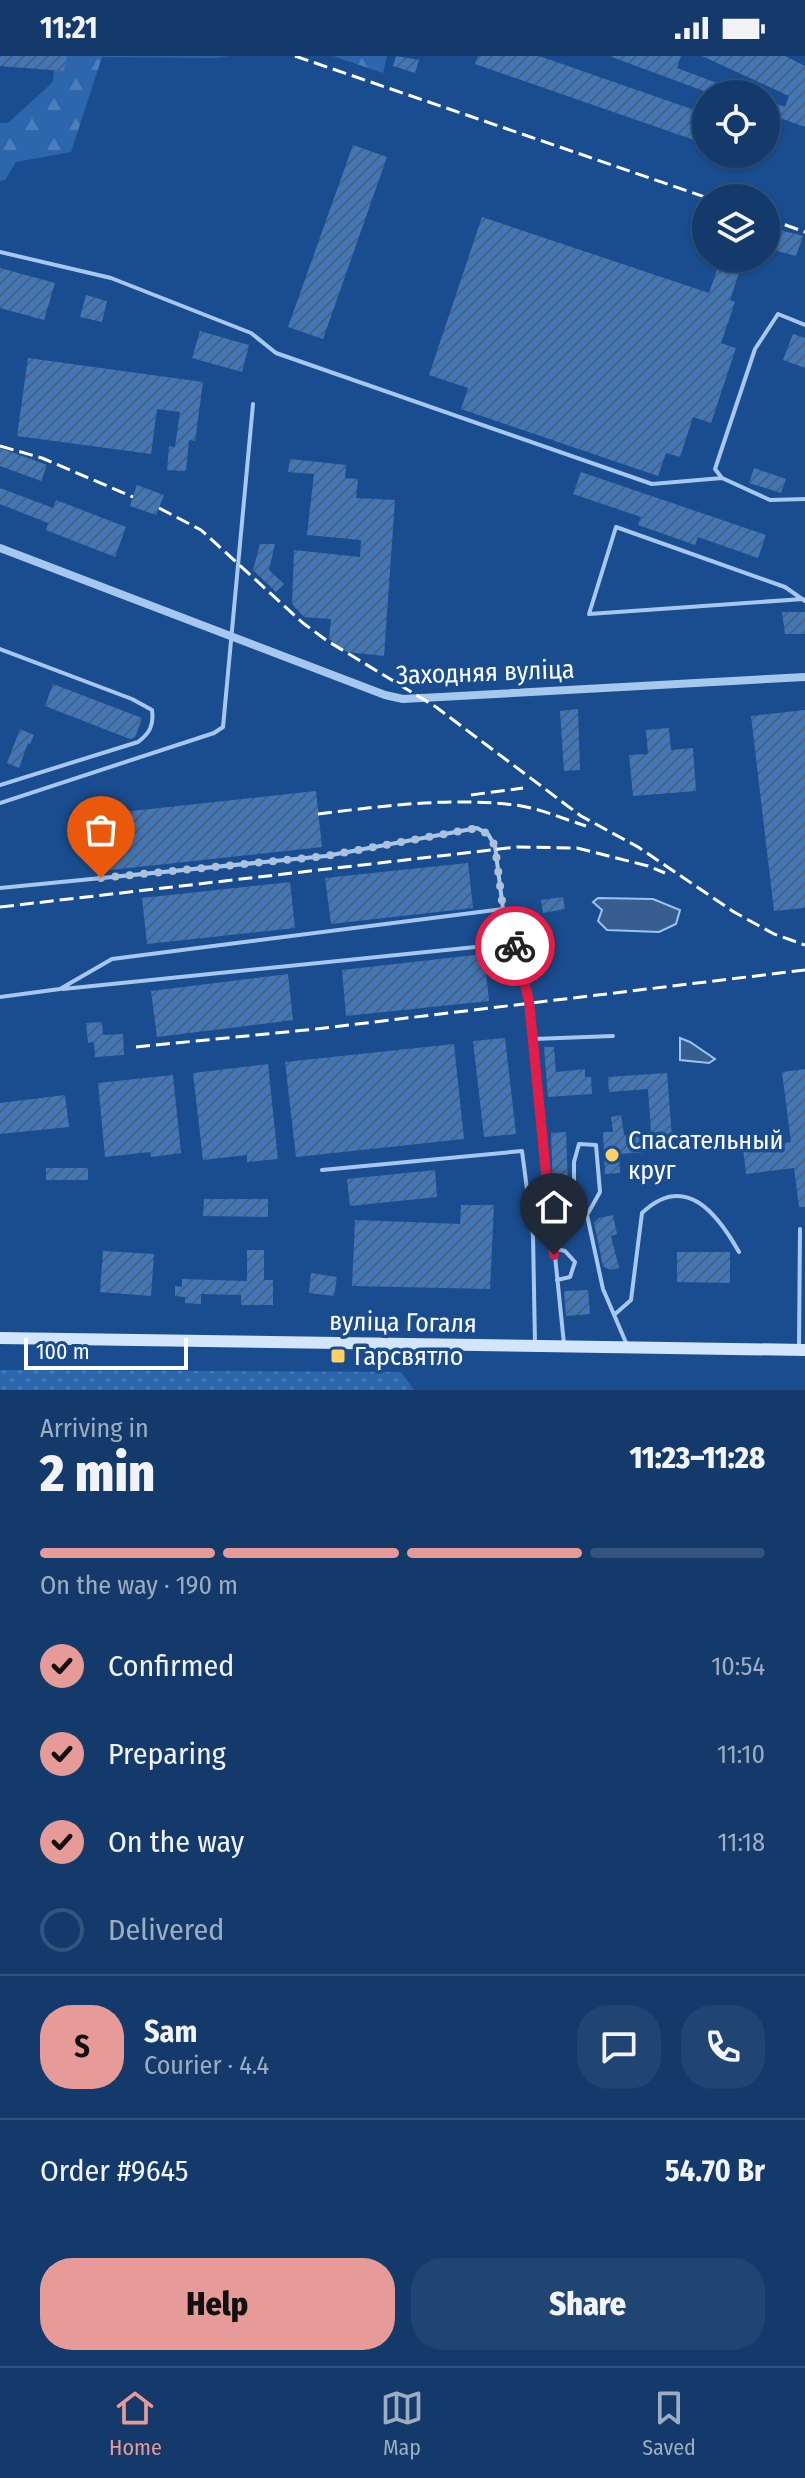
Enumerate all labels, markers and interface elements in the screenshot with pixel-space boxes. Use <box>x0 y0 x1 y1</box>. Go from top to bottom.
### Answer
text: 11:21 <box>40 10 98 46</box>
map controls <box>692 80 780 272</box>
button: locate <box>692 80 780 168</box>
button: layers <box>692 184 780 272</box>
street label: Заходняя вуліца <box>395 654 575 691</box>
pin <box>67 796 135 878</box>
icon: bag <box>79 808 123 852</box>
courier <box>475 906 555 986</box>
icon: bike <box>493 924 537 968</box>
place label: Спасательный круг <box>628 1125 783 1186</box>
marker: Спасательный круг <box>603 1146 621 1164</box>
pin <box>520 1173 588 1255</box>
icon: home <box>532 1185 576 1229</box>
street label: вуліца Гогаля <box>329 1306 477 1339</box>
scale bar <box>24 1334 188 1370</box>
text: 100 m <box>36 1338 90 1365</box>
place label: Гарсвятло <box>354 1341 463 1372</box>
marker: Гарсвятло <box>329 1347 347 1365</box>
text: Arriving in <box>40 1413 149 1444</box>
text: 11:23–11:28 <box>629 1440 765 1476</box>
text: 2 min <box>40 1442 155 1505</box>
text: On the way · 190 m <box>40 1570 238 1601</box>
icon: check <box>40 1644 84 1688</box>
text: Confirmed <box>108 1648 234 1684</box>
text: 10:54 <box>711 1651 765 1682</box>
icon: check <box>40 1732 84 1776</box>
text: Preparing <box>108 1736 226 1772</box>
text: 11:10 <box>717 1739 765 1770</box>
icon: check <box>40 1820 84 1864</box>
text: On the way <box>108 1824 244 1860</box>
text: 11:18 <box>717 1827 765 1858</box>
text: Delivered <box>108 1912 224 1948</box>
button: chat <box>577 2005 661 2089</box>
button: phone <box>681 2005 765 2089</box>
text: Sam <box>144 2014 197 2050</box>
text: S <box>74 2029 90 2065</box>
text: Courier · 4.4 <box>144 2050 269 2081</box>
text: Order #9645 <box>40 2153 189 2189</box>
text: 54.70 Br <box>665 2153 765 2189</box>
button: Help <box>40 2258 395 2350</box>
button: Share <box>411 2258 765 2350</box>
tab: Home <box>109 2386 162 2461</box>
tab: Map <box>380 2386 424 2461</box>
tab: Saved <box>642 2386 696 2461</box>

